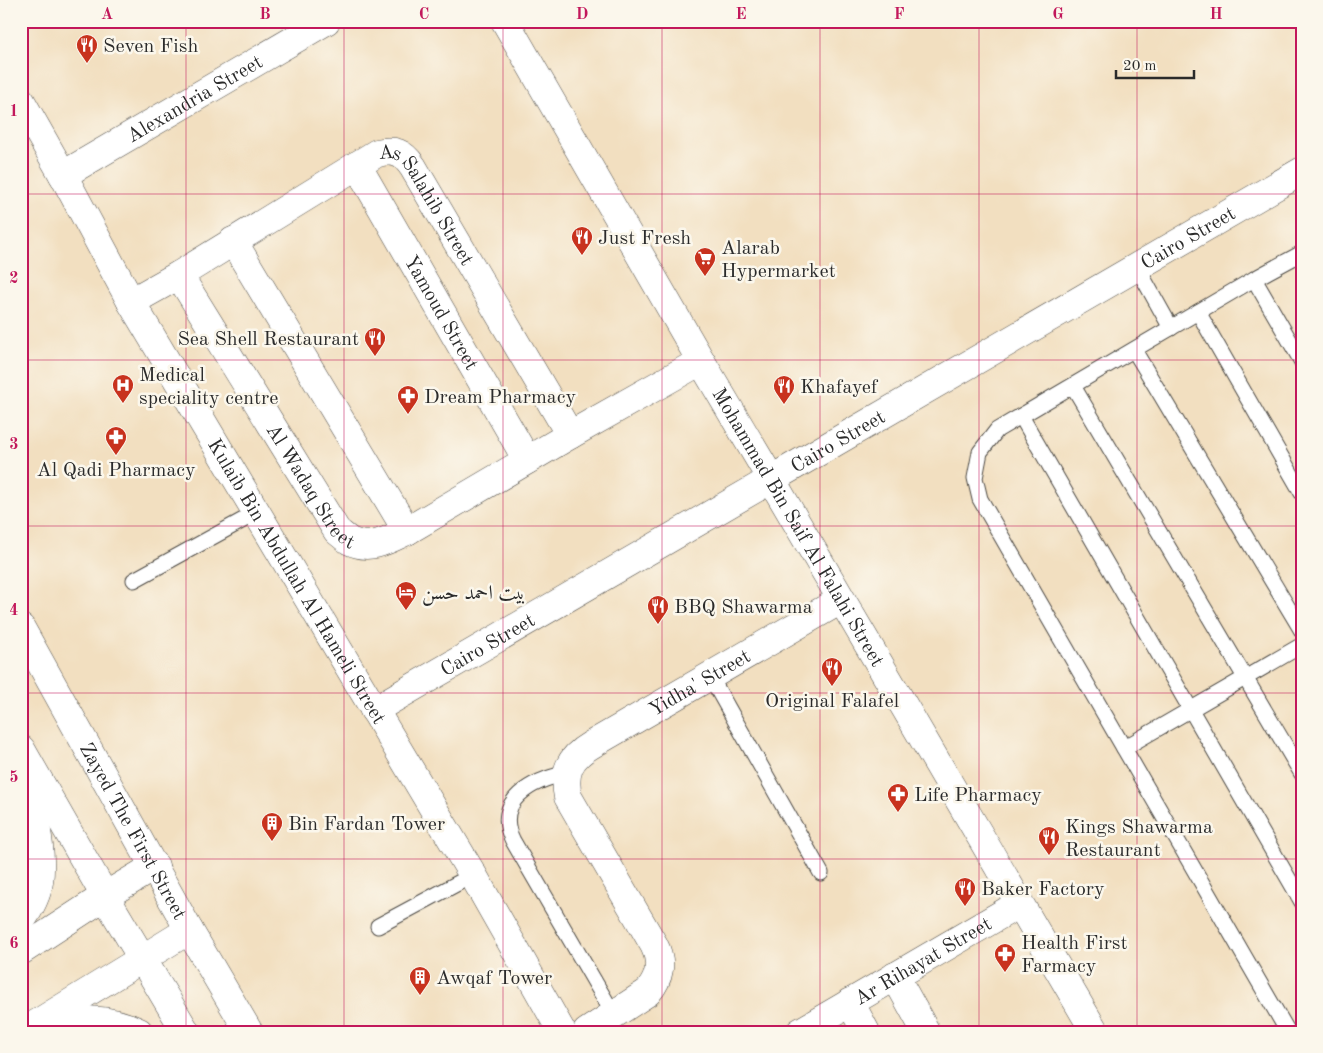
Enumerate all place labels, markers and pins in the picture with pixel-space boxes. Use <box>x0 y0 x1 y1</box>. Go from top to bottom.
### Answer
restaurant icon: Seven Fish <box>75 33 99 64</box>
place label: Seven Fish <box>103 37 198 57</box>
restaurant icon: Just Fresh <box>570 225 594 256</box>
place label: Just Fresh <box>598 229 691 249</box>
place label: Alarab Hypermarket <box>721 239 836 282</box>
supermarket icon: Alarab Hypermarket <box>693 246 717 277</box>
restaurant icon: Sea Shell Restaurant <box>363 326 387 357</box>
place label: Sea Shell Restaurant <box>177 330 359 350</box>
place label: Medical speciality centre <box>139 366 278 409</box>
hospital icon: Medical speciality centre <box>111 373 135 404</box>
restaurant icon: Khafayef <box>772 374 796 405</box>
place label: Khafayef <box>800 378 879 398</box>
pharmacy icon: Dream Pharmacy <box>396 384 420 415</box>
place label: Dream Pharmacy <box>424 388 576 408</box>
pharmacy icon: Al Qadi Pharmacy <box>104 425 128 456</box>
place label: Al Qadi Pharmacy <box>36 461 196 481</box>
hotel icon: بيت احمد حسن <box>394 580 418 611</box>
place label: بيت احمد حسن <box>422 584 526 606</box>
restaurant icon: BBQ Shawarma <box>646 594 670 625</box>
place label: BBQ Shawarma <box>674 598 813 618</box>
restaurant icon: Original Falafel <box>820 656 844 687</box>
place label: Original Falafel <box>765 692 899 712</box>
pharmacy icon: Life Pharmacy <box>886 782 910 813</box>
place label: Life Pharmacy <box>914 786 1042 806</box>
building icon: Bin Fardan Tower <box>260 811 284 842</box>
place label: Bin Fardan Tower <box>288 815 445 835</box>
place label: Kings Shawarma Restaurant <box>1065 818 1213 861</box>
restaurant icon: Kings Shawarma Restaurant <box>1037 825 1061 856</box>
restaurant icon: Baker Factory <box>953 876 977 907</box>
place label: Baker Factory <box>981 880 1105 900</box>
place label: Health First Farmacy <box>1021 934 1128 977</box>
pharmacy icon: Health First Farmacy <box>993 942 1017 973</box>
building icon: Awqaf Tower <box>408 965 432 996</box>
place label: Awqaf Tower <box>436 969 552 989</box>

